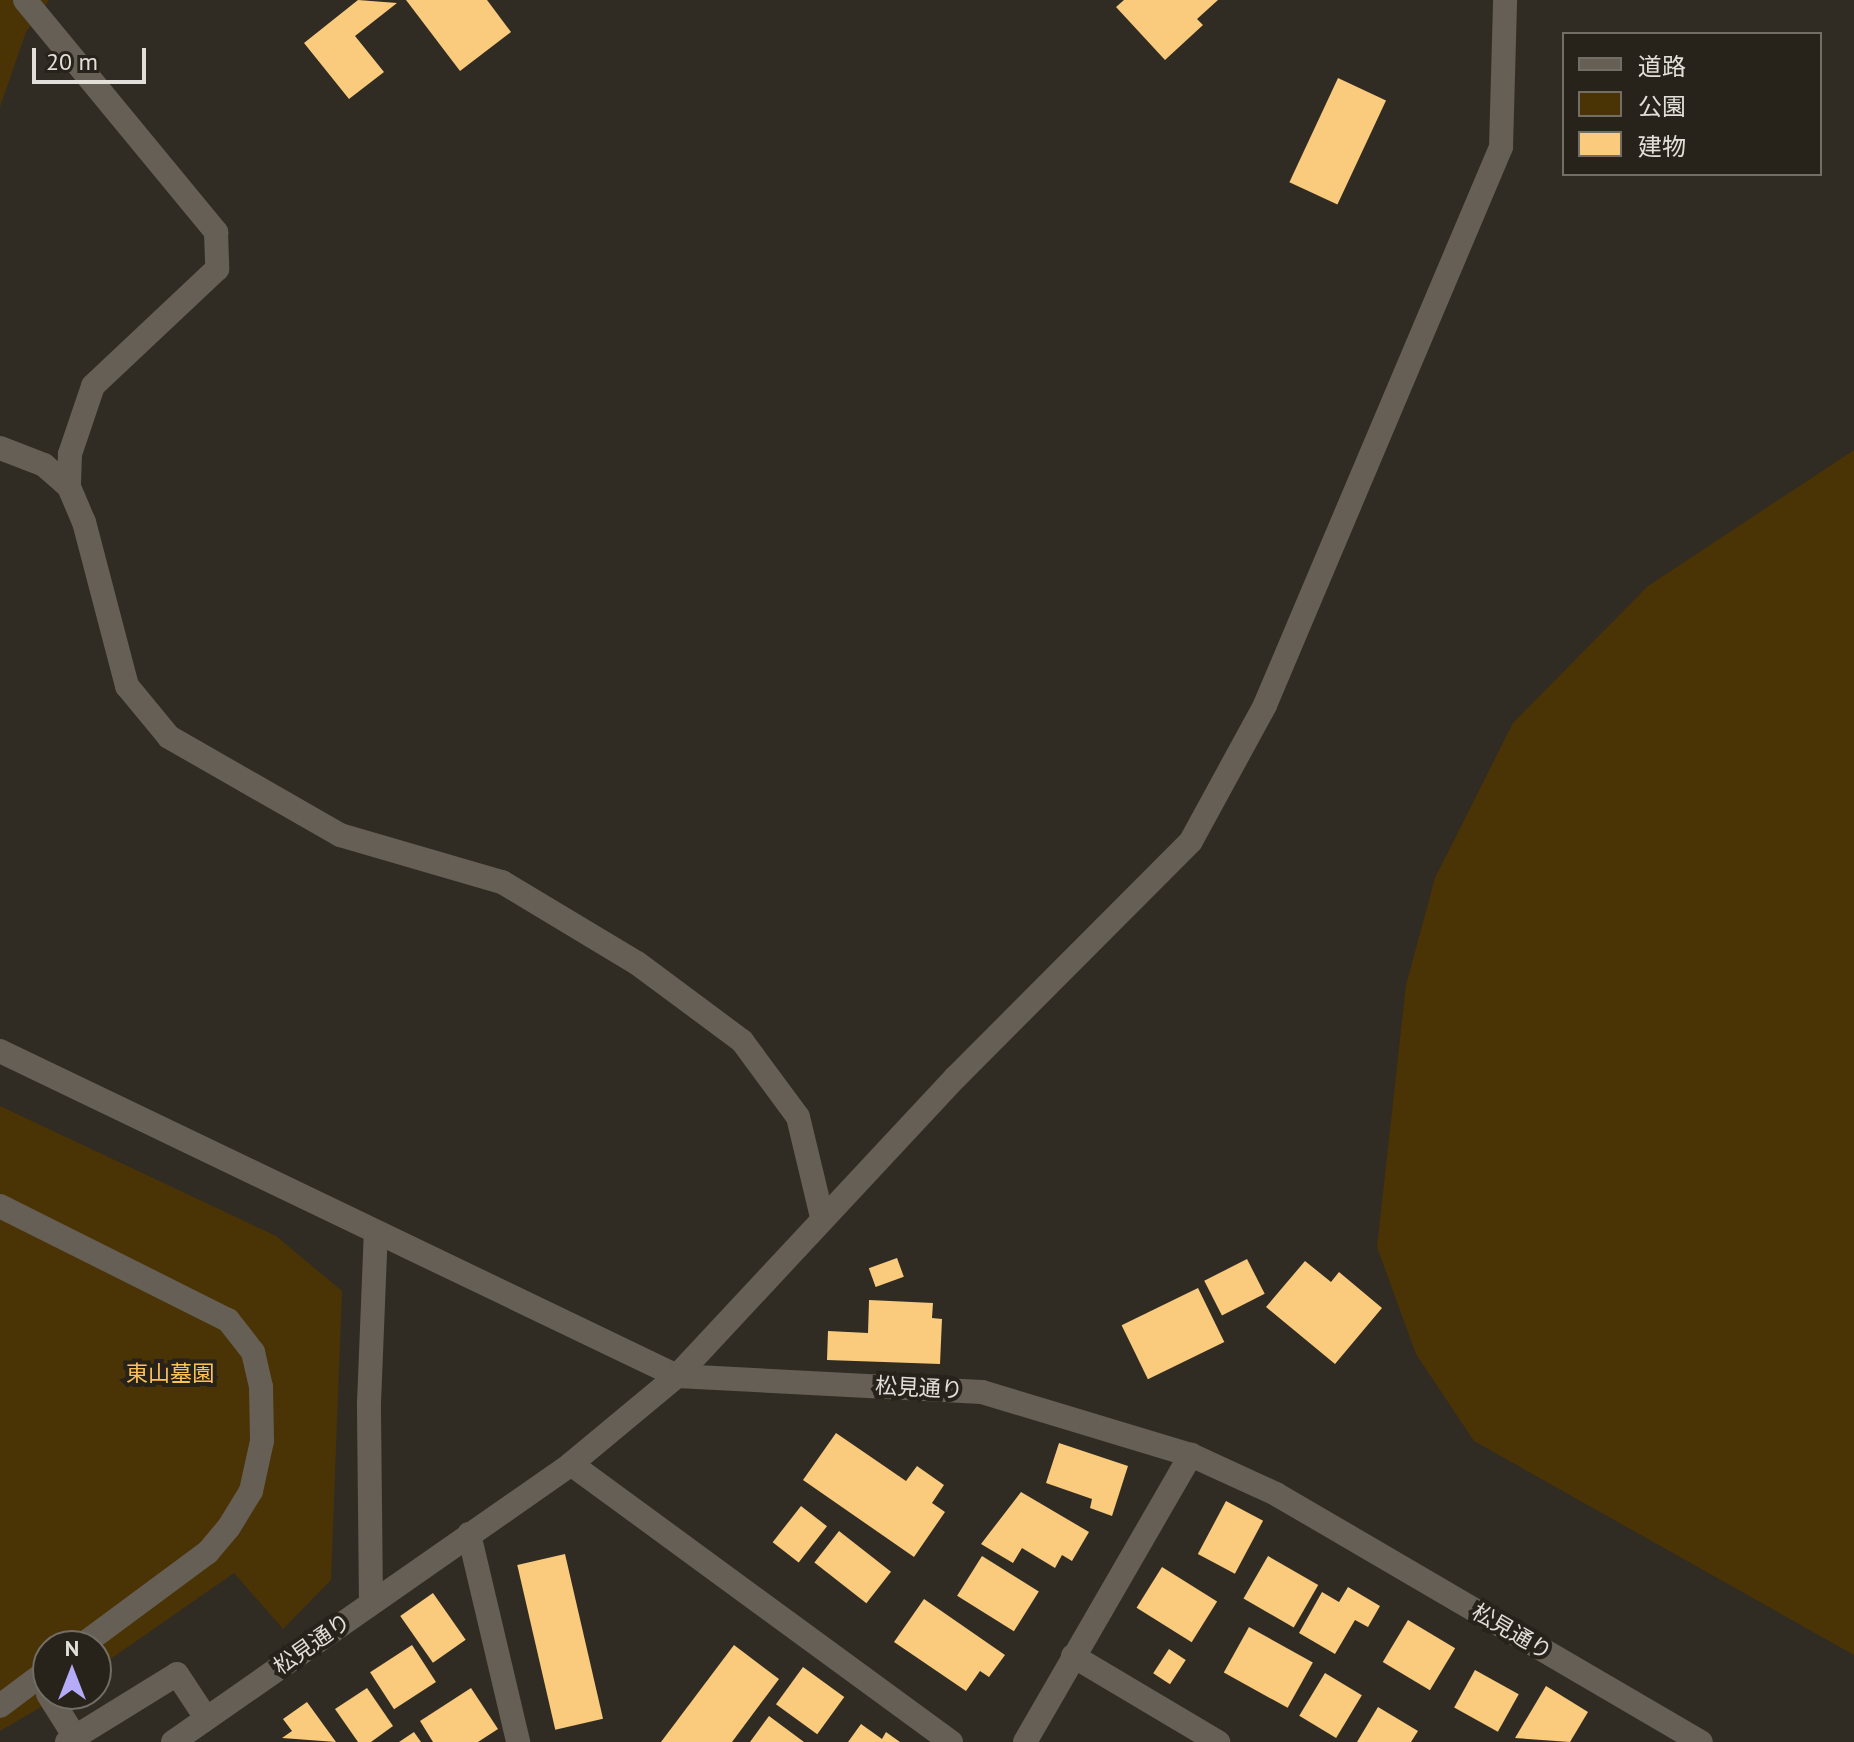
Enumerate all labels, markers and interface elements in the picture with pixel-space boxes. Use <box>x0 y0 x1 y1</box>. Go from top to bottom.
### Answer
scale bar <box>36 32 150 82</box>
legend <box>1562 32 1822 176</box>
text: 20 m <box>46 46 98 77</box>
text: 道路 <box>1638 51 1686 82</box>
text: 公園 <box>1638 91 1686 122</box>
text: 建物 <box>1638 131 1686 162</box>
park label: 東山墓園 <box>126 1361 214 1387</box>
street label: 松見通り <box>874 1373 964 1403</box>
street label: 松見通り <box>1467 1599 1557 1665</box>
street label: 松見通り <box>268 1608 356 1680</box>
north arrow <box>32 1630 112 1710</box>
text: N <box>65 1634 79 1662</box>

